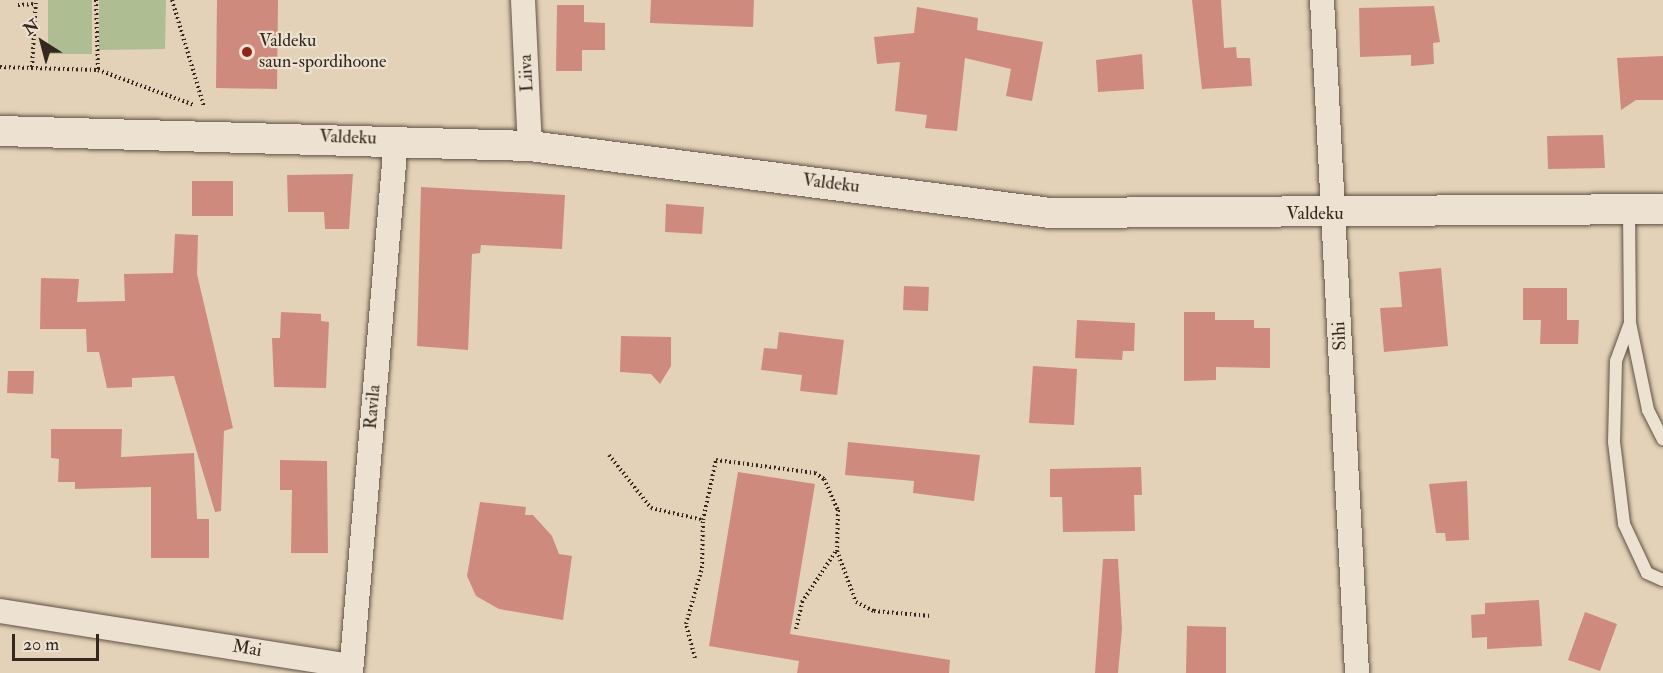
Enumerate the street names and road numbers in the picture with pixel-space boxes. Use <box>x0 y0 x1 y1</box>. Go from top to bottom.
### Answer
street label: Liiva <box>515 54 539 92</box>
street label: Valdeku <box>319 126 377 150</box>
street label: Valdeku <box>801 170 861 198</box>
street label: Valdeku <box>1286 203 1344 225</box>
street label: Sihi <box>1328 321 1352 351</box>
street label: Ravila <box>360 384 386 430</box>
street label: Mai <box>231 636 263 662</box>

